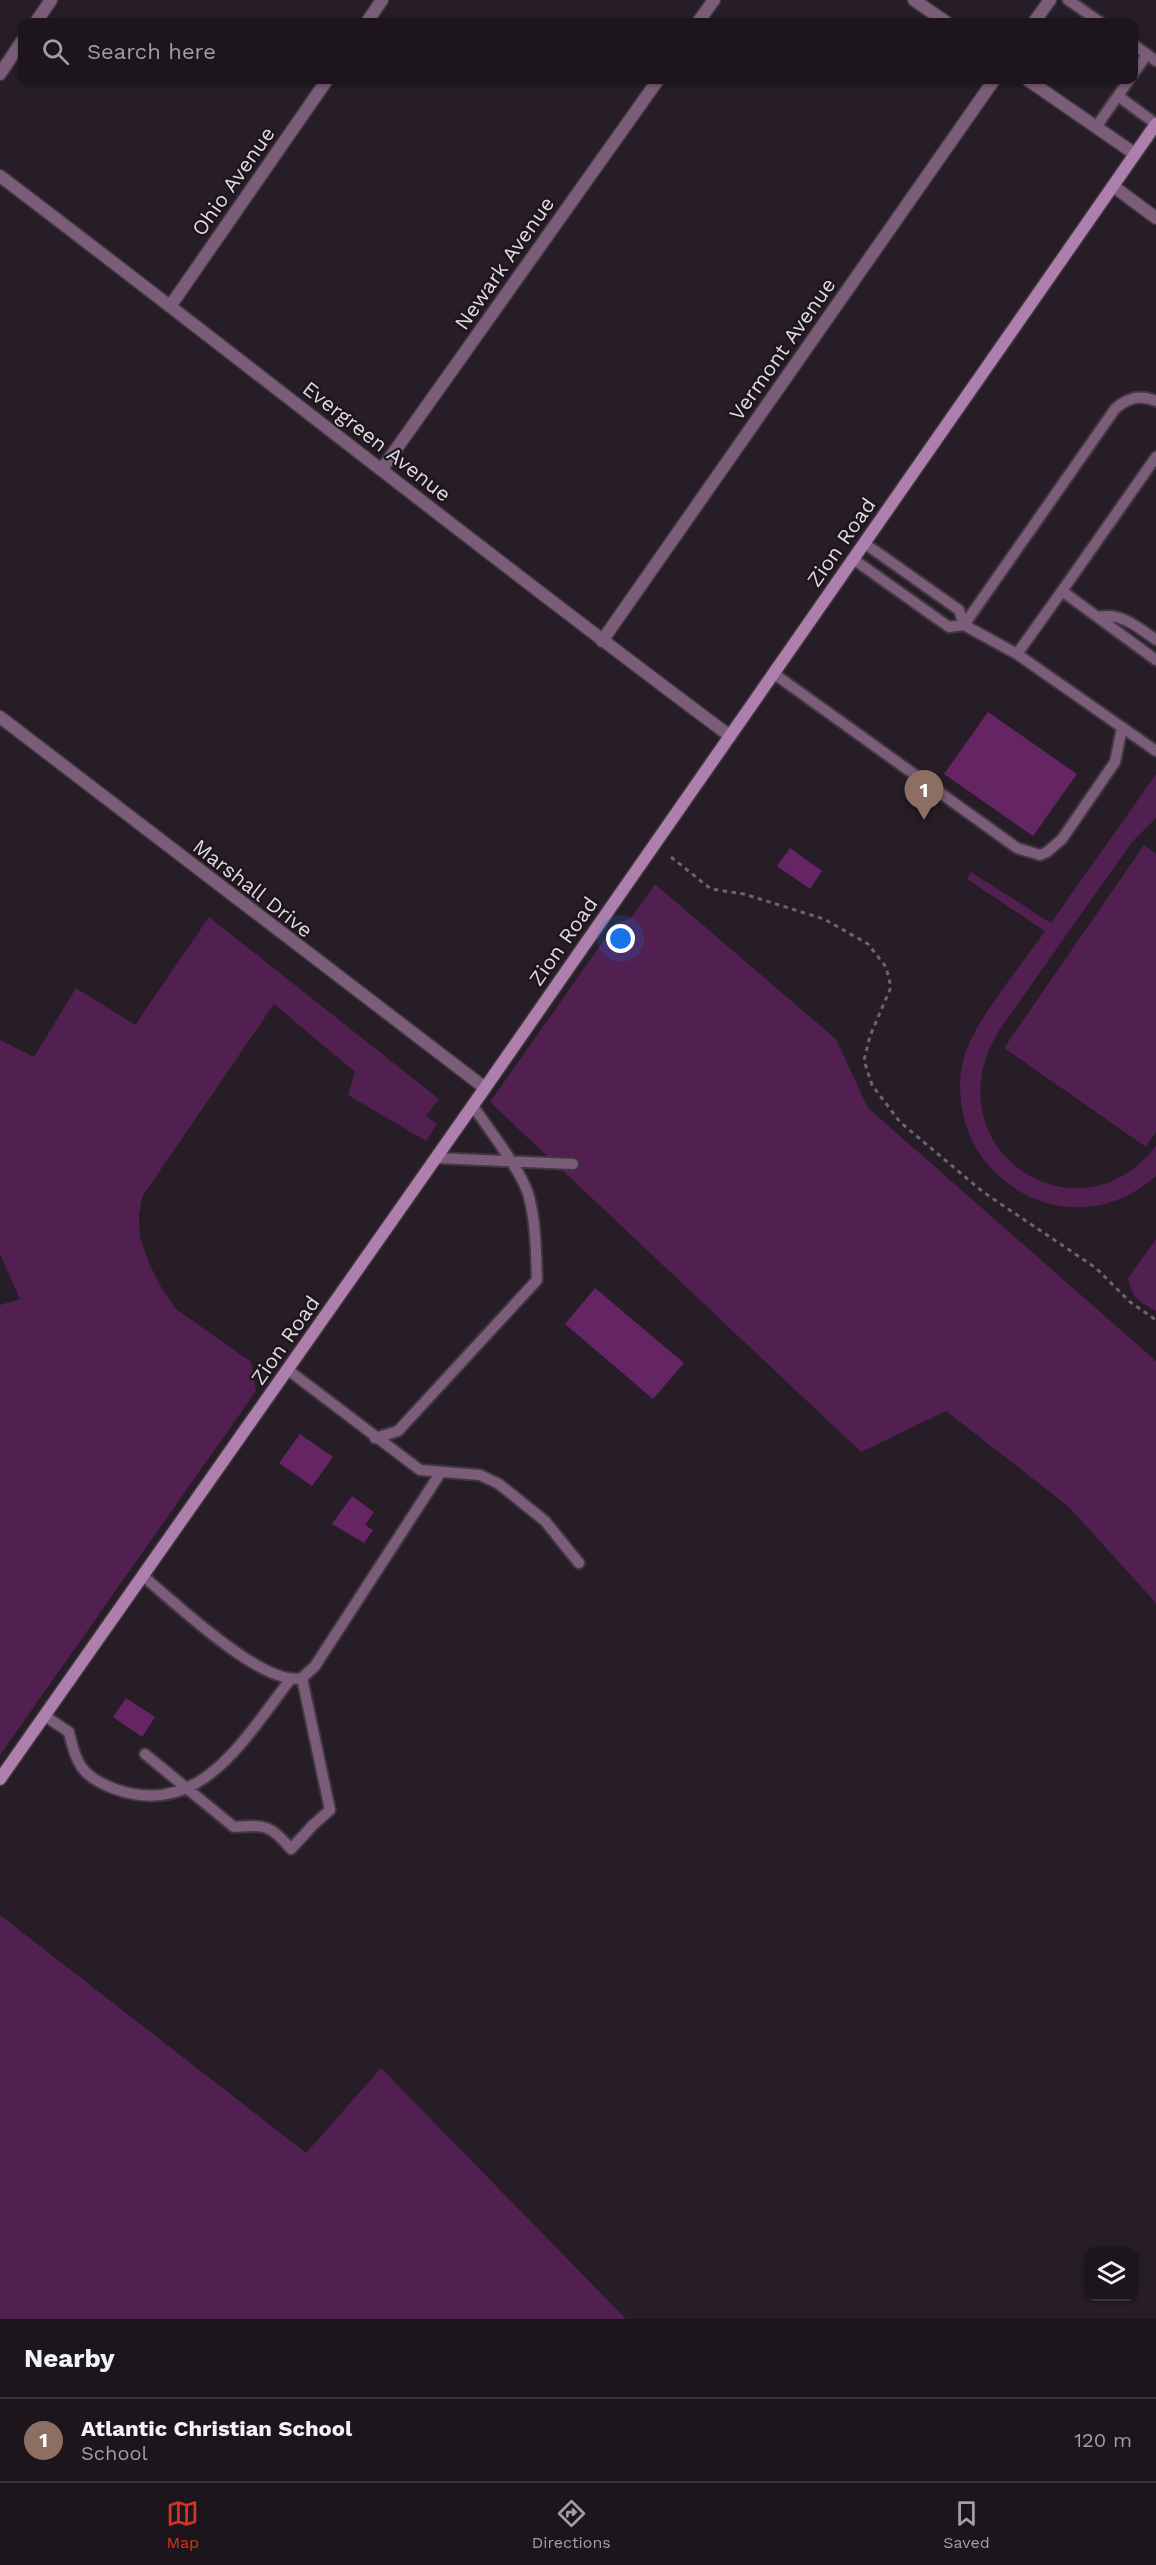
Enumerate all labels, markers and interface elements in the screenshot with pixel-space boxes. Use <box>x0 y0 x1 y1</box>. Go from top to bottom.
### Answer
search box <box>18 18 1138 84</box>
icon: search <box>39 35 72 68</box>
text: Search here <box>87 39 216 64</box>
street label: Ohio Avenue <box>186 122 280 240</box>
street label: Newark Avenue <box>449 192 559 334</box>
street label: Vermont Avenue <box>724 273 840 425</box>
street label: Evergreen Avenue <box>298 375 456 507</box>
street label: Zion Road <box>801 493 881 591</box>
pin: 1 <box>904 770 944 820</box>
street label: Marshall Drive <box>188 833 318 943</box>
street label: Zion Road <box>523 892 603 990</box>
your location <box>606 924 635 953</box>
street label: Zion Road <box>245 1291 325 1389</box>
map controls <box>1084 2247 1138 2301</box>
button: layers <box>1084 2247 1138 2301</box>
text: Nearby <box>24 2343 115 2373</box>
text: Atlantic Christian School <box>81 2416 352 2441</box>
text: 1 <box>39 2428 48 2452</box>
text: 120 m <box>1074 2428 1132 2452</box>
text: School <box>81 2441 148 2465</box>
tab: Map <box>166 2497 199 2552</box>
tab: Directions <box>532 2497 611 2552</box>
tab: Saved <box>943 2497 990 2552</box>

